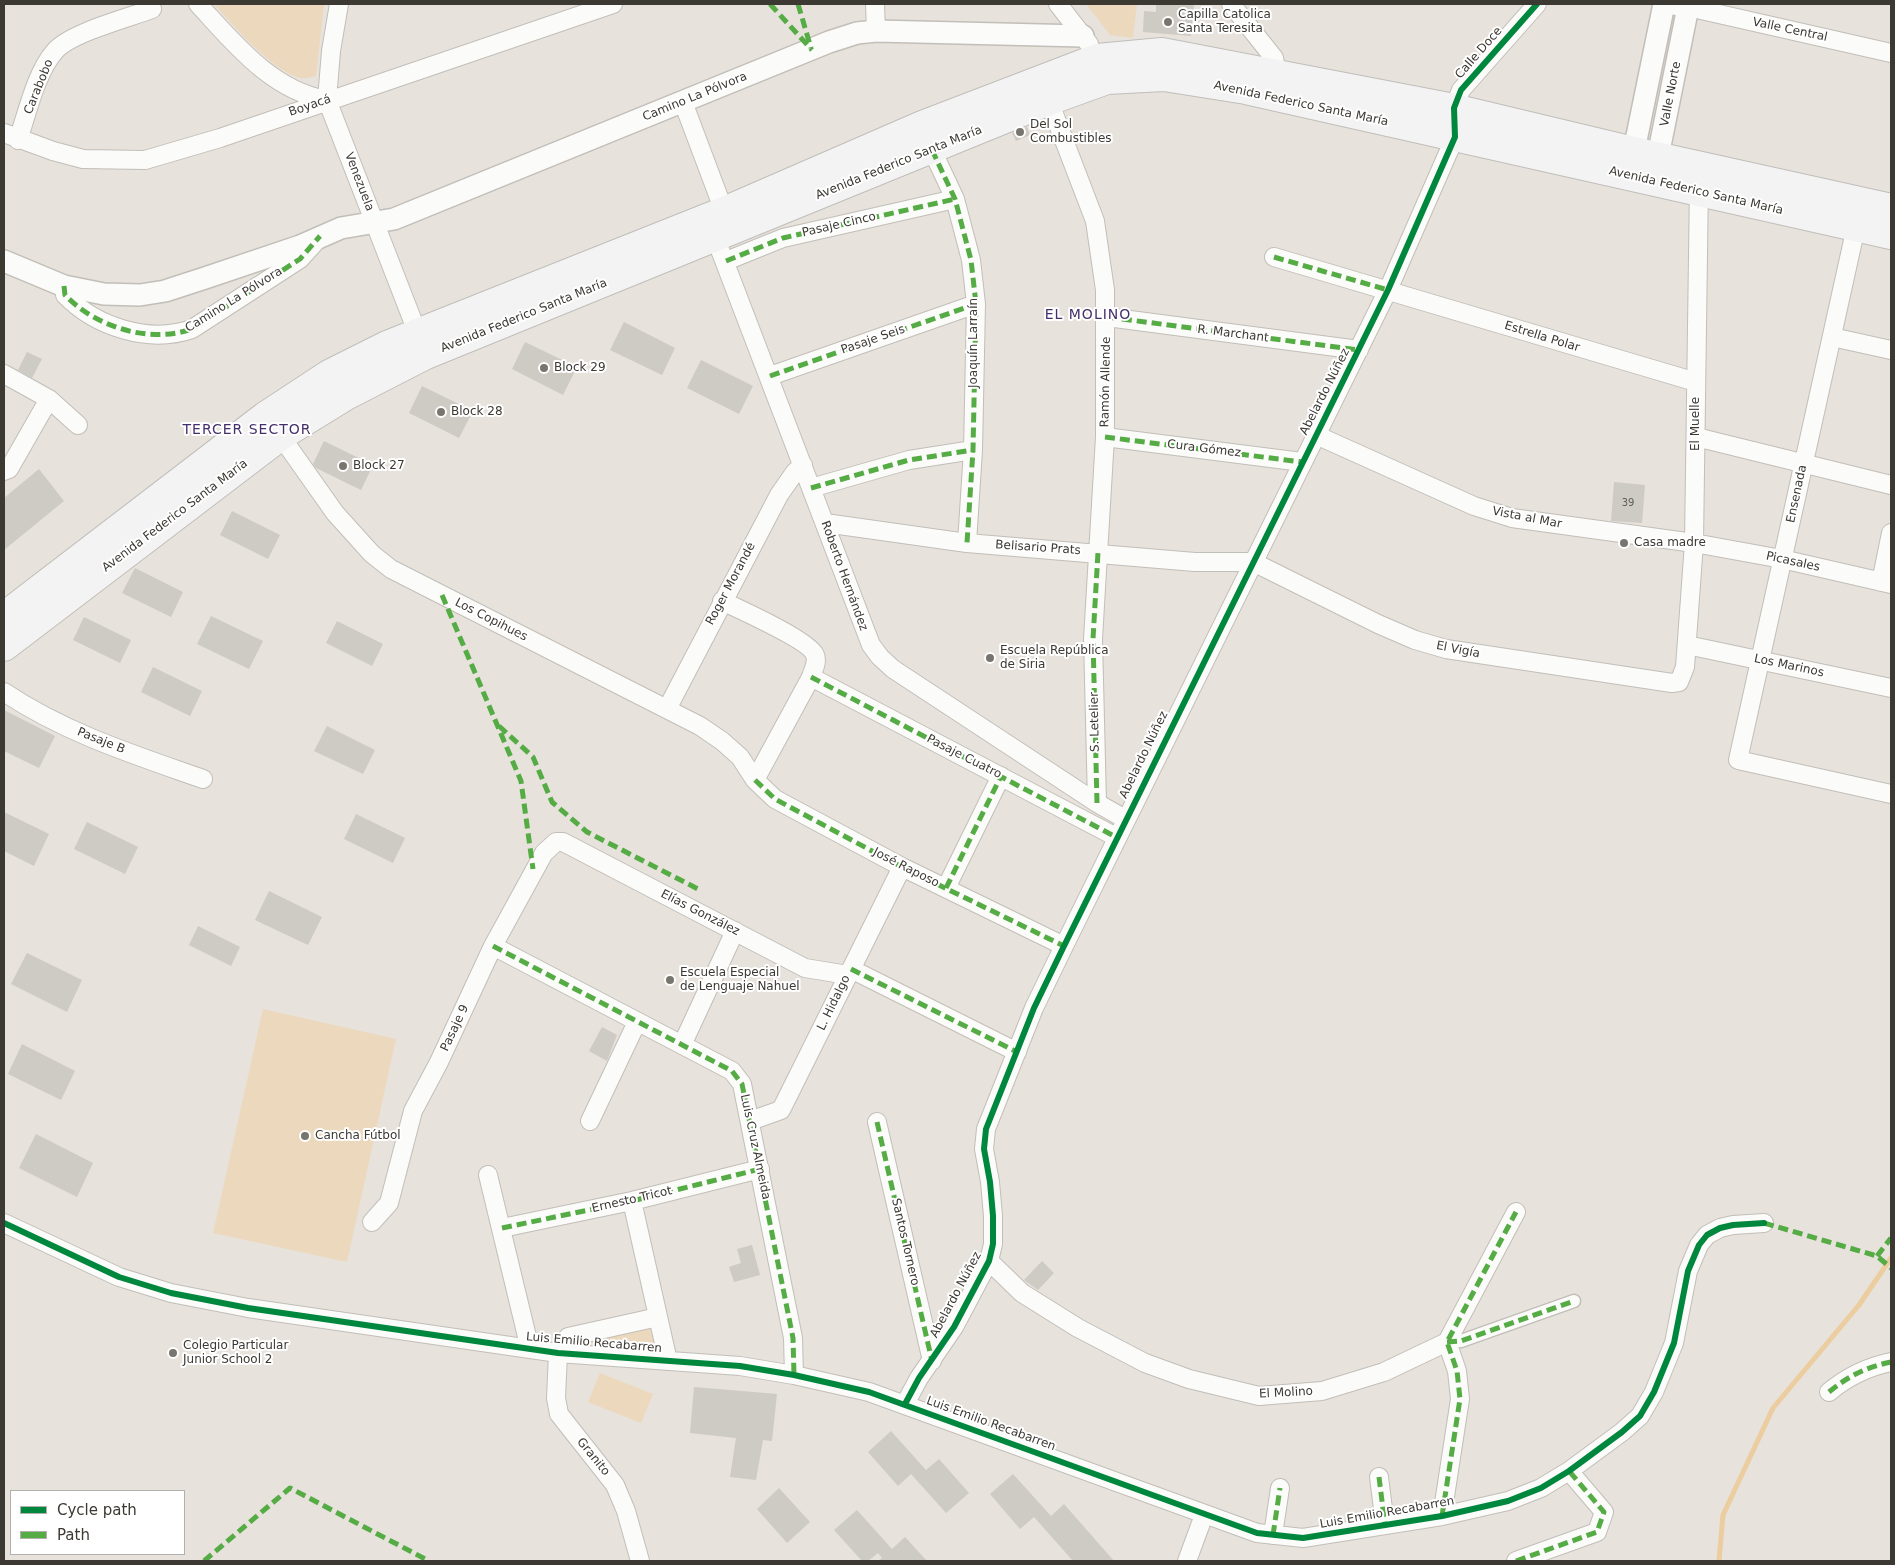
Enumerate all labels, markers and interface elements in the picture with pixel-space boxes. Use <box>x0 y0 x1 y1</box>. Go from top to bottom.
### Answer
place label: Capilla Catolica Santa Teresita <box>1178 8 1271 36</box>
street label: Valle Central <box>1751 15 1829 45</box>
marker: Capilla Catolica Santa Teresita <box>1162 16 1174 28</box>
street label: Calle Doce <box>1453 24 1505 82</box>
street label: Carabobo <box>21 57 57 117</box>
street label: Valle Norte <box>1658 60 1684 128</box>
street label: Camino La Pólvora <box>641 69 749 125</box>
street label: Avenida Federico Santa María <box>1212 78 1390 130</box>
street label: Boyacá <box>287 92 333 120</box>
place label: Del Sol Combustibles <box>1030 118 1112 146</box>
street label: Avenida Federico Santa María <box>814 123 984 203</box>
marker: Del Sol Combustibles <box>1014 126 1026 138</box>
street label: Venezuela <box>341 151 377 213</box>
street label: Avenida Federico Santa María <box>1608 164 1784 218</box>
street label: Pasaje Cinco <box>801 209 877 241</box>
street label: Camino La Pólvora <box>183 264 285 336</box>
street label: Avenida Federico Santa María <box>439 276 609 356</box>
street label: Joaquín Larraín <box>967 298 981 388</box>
district label: EL MOLINO <box>1044 307 1132 323</box>
street label: Estrella Polar <box>1503 319 1581 355</box>
street label: Pasaje Seis <box>839 322 907 358</box>
street label: R. Marchant <box>1196 322 1270 346</box>
street label: Ramón Allende <box>1098 337 1114 427</box>
street label: Abelardo Núñez <box>1297 346 1353 438</box>
place label: Block 29 <box>554 361 606 375</box>
marker: Block 29 <box>538 362 550 374</box>
street label: El Muelle <box>1689 397 1703 451</box>
place label: Block 28 <box>451 405 503 419</box>
marker: Block 28 <box>435 406 447 418</box>
district label: TERCER SECTOR <box>181 422 313 438</box>
street label: Cura Gómez <box>1166 437 1242 461</box>
street label: Avenida Federico Santa María <box>100 457 250 575</box>
place label: Block 27 <box>353 459 405 473</box>
marker: Block 27 <box>337 460 349 472</box>
street label: Ensenada <box>1784 464 1810 524</box>
house number: 39 <box>1622 497 1634 509</box>
street label: Vista al Mar <box>1491 504 1563 532</box>
street label: Roberto Hernández <box>817 519 871 633</box>
place label: Casa madre <box>1634 536 1706 550</box>
marker: Casa madre <box>1618 537 1630 549</box>
street label: Belisario Prats <box>995 538 1081 558</box>
street label: Roger Morandé <box>703 540 759 628</box>
street label: Picasales <box>1765 549 1821 575</box>
street label: Los Copihues <box>452 596 530 644</box>
street label: El Vigía <box>1435 639 1481 661</box>
place label: Escuela República de Siria <box>1000 644 1109 672</box>
marker: Escuela República de Siria <box>984 652 996 664</box>
street label: Los Marinos <box>1753 652 1825 680</box>
street label: S. Letelier <box>1087 692 1103 752</box>
street label: Abelardo Núñez <box>1117 709 1171 801</box>
street label: Pasaje B <box>75 725 127 757</box>
street label: Pasaje Cuatro <box>924 732 1004 782</box>
street label: José Raposo <box>871 845 941 891</box>
street label: Elías González <box>658 887 742 939</box>
place label: Escuela Especial de Lenguaje Nahuel <box>680 966 800 994</box>
street label: L. Hidalgo <box>814 973 854 1033</box>
marker: Escuela Especial de Lenguaje Nahuel <box>664 974 676 986</box>
street label: Pasaje 9 <box>438 1002 472 1054</box>
street label: Luis Cruz Almeida <box>737 1093 773 1201</box>
place label: Cancha Fútbol <box>315 1129 401 1143</box>
marker: Cancha Fútbol <box>299 1130 311 1142</box>
street label: Ernesto Tricot <box>590 1184 674 1216</box>
street label: Santos Tornero <box>888 1197 922 1287</box>
street label: Abelardo Núñez <box>927 1250 985 1340</box>
street label: Luis Emilio Recabarren <box>525 1330 663 1356</box>
place label: Colegio Particular Junior School 2 <box>183 1339 288 1367</box>
marker: Colegio Particular Junior School 2 <box>167 1347 179 1359</box>
street label: El Molino <box>1259 1384 1313 1402</box>
street label: Luis Emilio Recabarren <box>924 1394 1058 1454</box>
street label: Granito <box>573 1435 613 1479</box>
legend <box>10 1490 185 1555</box>
street label: Luis Emilio Recabarren <box>1319 1494 1455 1532</box>
text: Cycle path <box>57 1501 137 1519</box>
text: Path <box>57 1526 90 1544</box>

